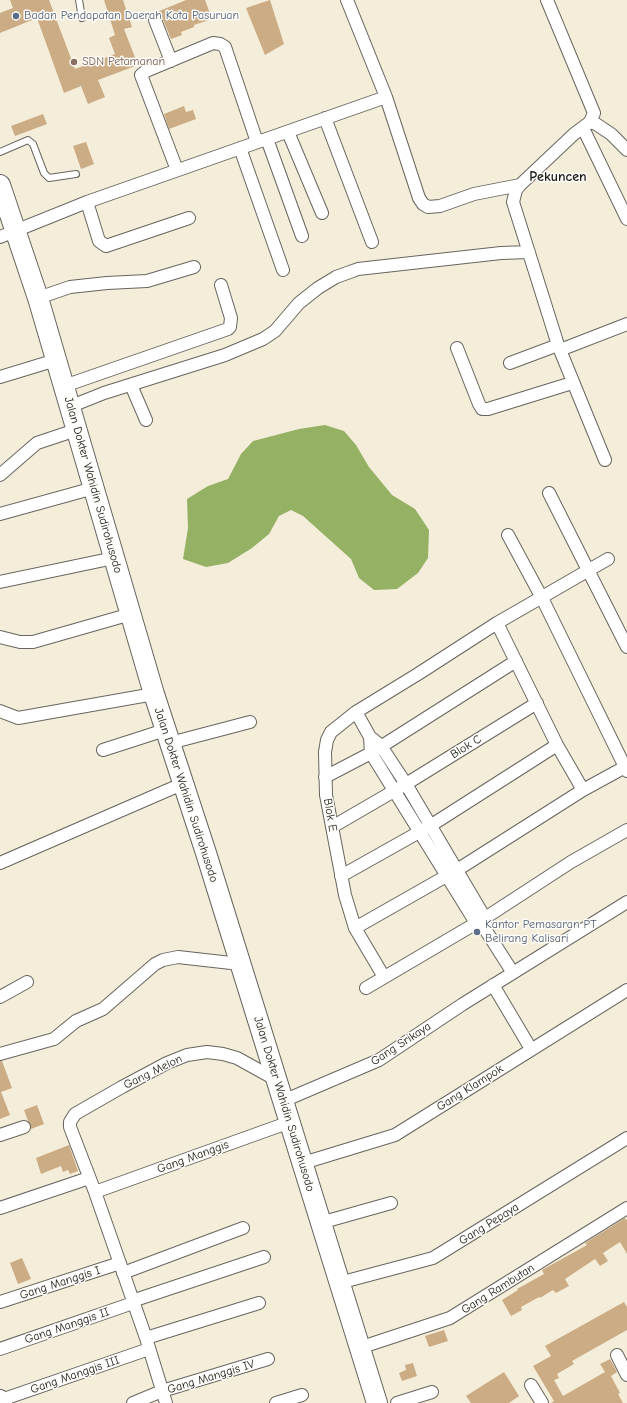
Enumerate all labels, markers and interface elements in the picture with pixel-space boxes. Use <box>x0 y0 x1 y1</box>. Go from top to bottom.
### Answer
place label: Badan Pendapatan Daerah Kota Pasuruan <box>24 9 239 23</box>
marker: Badan Pendapatan Daerah Kota Pasuruan <box>11 11 21 21</box>
place label: SDN Petamanan <box>82 55 165 69</box>
marker: SDN Petamanan <box>69 57 79 67</box>
district label: Pekuncen <box>529 169 587 185</box>
street label: Jalan Dokter Wahidin Sudirohusodo <box>61 395 125 575</box>
street label: Jalan Dokter Wahidin Sudirohusodo <box>151 706 221 884</box>
street label: Blok C <box>448 732 484 762</box>
street label: Blok E <box>320 797 340 833</box>
place label: Kantor Pemasaran PT Belirang Kalisari <box>485 918 597 946</box>
marker: Kantor Pemasaran PT Belirang Kalisari <box>472 927 482 937</box>
street label: Jalan Dokter Wahidin Sudirohusodo <box>250 1015 318 1193</box>
street label: Gang Srikaya <box>368 1019 434 1069</box>
street label: Gang Melon <box>121 1052 185 1092</box>
street label: Gang Klampok <box>434 1062 506 1114</box>
street label: Gang Manggis <box>155 1137 231 1177</box>
street label: Gang Pepaya <box>456 1200 522 1248</box>
street label: Gang Rambutan <box>459 1261 537 1317</box>
street label: Gang Manggis I <box>18 1263 102 1303</box>
street label: Gang Manggis II <box>23 1305 111 1347</box>
street label: Gang Manggis III <box>29 1353 121 1397</box>
street label: Gang Manggis IV <box>166 1357 256 1397</box>

